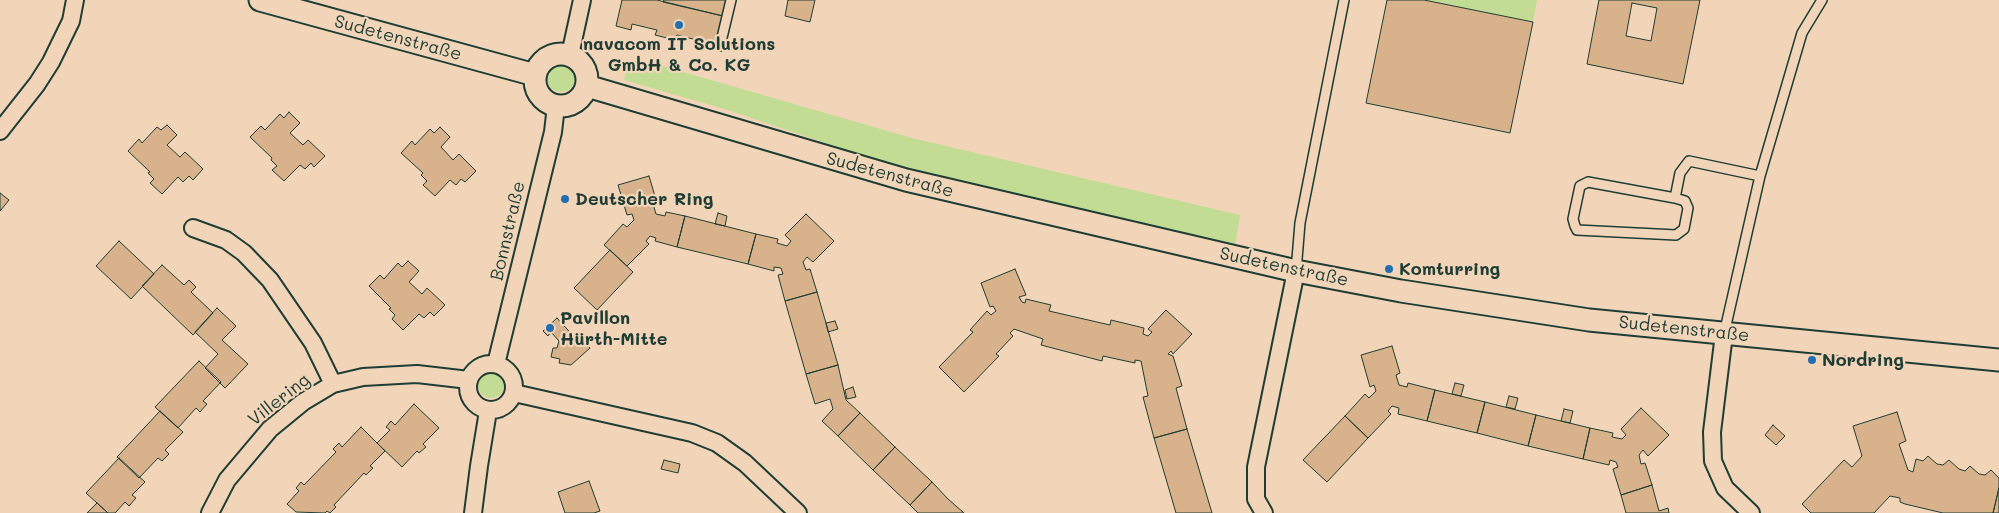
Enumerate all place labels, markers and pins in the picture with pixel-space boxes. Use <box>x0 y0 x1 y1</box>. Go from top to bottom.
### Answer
marker: navacom IT Solutions GmbH & Co. KG <box>673 19 685 31</box>
place label: navacom IT Solutions GmbH & Co. KG <box>583 33 775 76</box>
place label: Deutscher Ring <box>575 188 713 210</box>
marker: Deutscher Ring <box>559 193 571 205</box>
place label: Komturring <box>1399 258 1500 280</box>
marker: Komturring <box>1383 263 1395 275</box>
place label: Pavillon Hürth-Mitte <box>560 307 668 350</box>
marker: Pavillon Hürth-Mitte <box>544 322 556 334</box>
place label: Nordring <box>1822 349 1904 371</box>
marker: Nordring <box>1806 354 1818 366</box>

